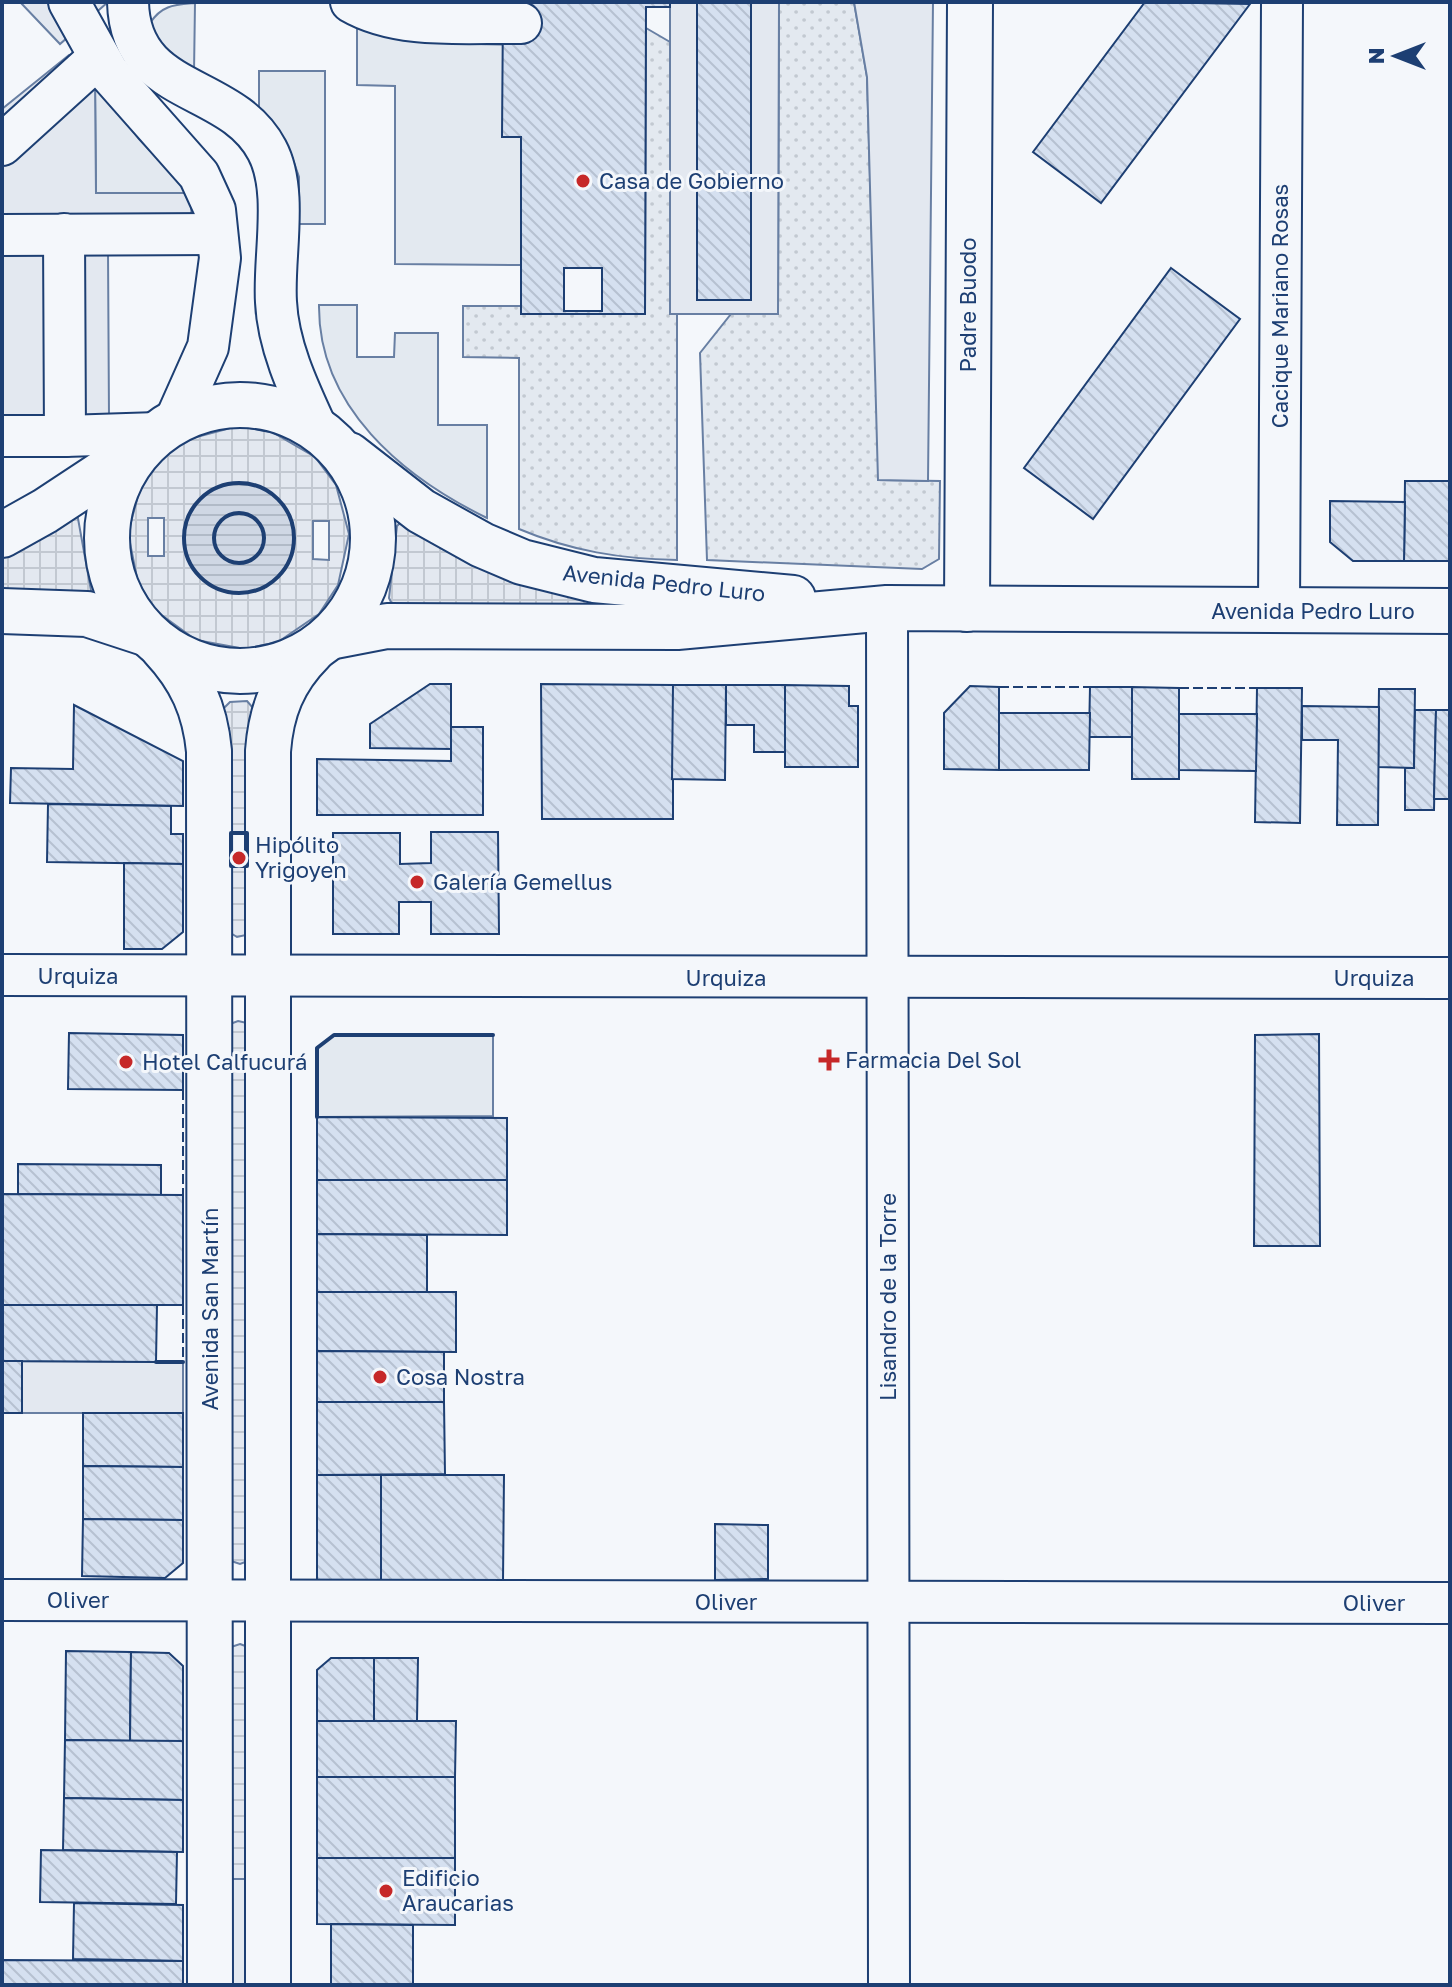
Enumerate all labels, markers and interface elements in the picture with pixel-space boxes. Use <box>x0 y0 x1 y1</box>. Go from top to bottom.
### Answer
north arrow <box>1356 16 1436 96</box>
text: N <box>1362 48 1389 64</box>
place label: Casa de Gobierno <box>599 167 784 194</box>
marker: Casa de Gobierno <box>574 172 592 190</box>
street label: Cacique Mariano Rosas <box>1266 184 1293 428</box>
street label: Padre Buodo <box>954 238 981 372</box>
street label: Avenida Pedro Luro <box>561 558 767 607</box>
street label: Avenida Pedro Luro <box>1211 597 1415 624</box>
place label: Hipólito Yrigoyen <box>255 831 347 883</box>
marker: Hipólito Yrigoyen <box>230 849 248 867</box>
place label: Galería Gemellus <box>433 868 612 895</box>
marker: Galería Gemellus <box>408 873 426 891</box>
street label: Urquiza <box>38 962 118 989</box>
street label: Urquiza <box>686 964 766 991</box>
street label: Urquiza <box>1334 964 1414 991</box>
place label: Farmacia Del Sol <box>845 1046 1021 1073</box>
place label: Hotel Calfucurá <box>142 1048 307 1075</box>
marker: Farmacia Del Sol <box>820 1051 838 1069</box>
marker: Hotel Calfucurá <box>117 1053 135 1071</box>
street label: Lisandro de la Torre <box>874 1193 901 1401</box>
street label: Avenida San Martín <box>196 1207 223 1411</box>
place label: Cosa Nostra <box>396 1363 525 1390</box>
marker: Cosa Nostra <box>371 1368 389 1386</box>
street label: Oliver <box>47 1586 110 1613</box>
street label: Oliver <box>695 1588 758 1615</box>
street label: Oliver <box>1343 1589 1406 1616</box>
place label: Edificio Araucarias <box>402 1864 514 1916</box>
marker: Edificio Araucarias <box>377 1882 395 1900</box>

